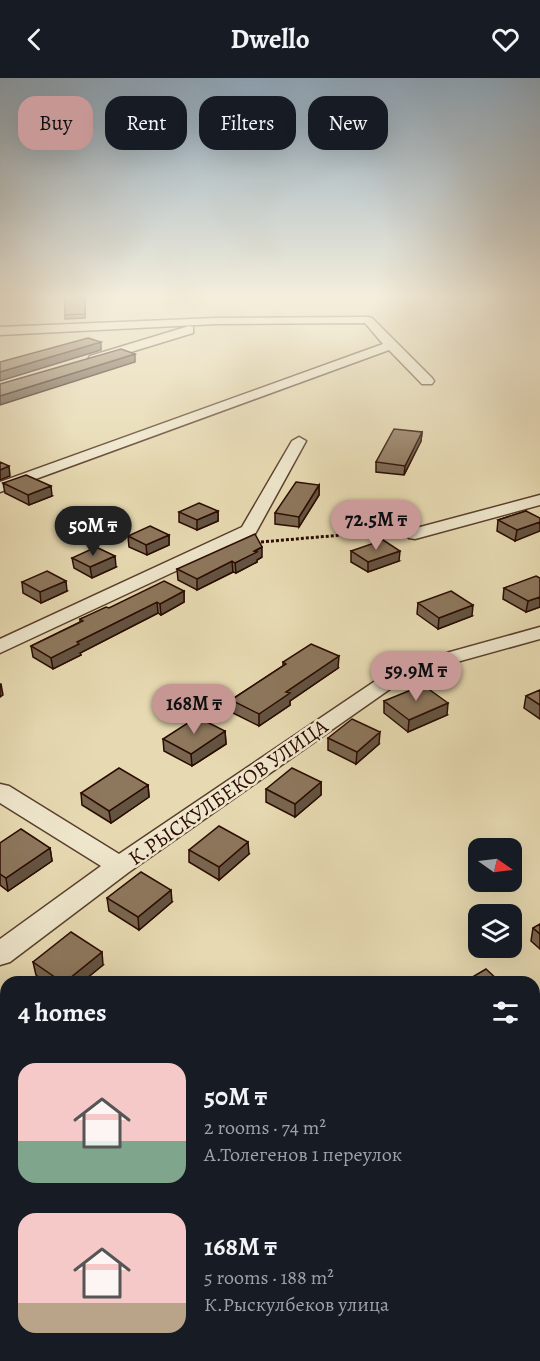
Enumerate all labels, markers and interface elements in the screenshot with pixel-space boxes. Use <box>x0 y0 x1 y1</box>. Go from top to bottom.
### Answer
text: Dwello <box>230 21 310 57</box>
icon: back <box>18 23 51 56</box>
icon: heart <box>489 23 522 56</box>
chip: Buy <box>18 96 93 150</box>
chip: Rent <box>105 96 187 150</box>
chip: Filters <box>199 96 296 150</box>
chip: New <box>308 96 388 150</box>
pin: 72.5M ₸ <box>321 500 431 551</box>
pin: 50M ₸ <box>51 506 135 557</box>
text: 72.5M ₸ <box>345 506 407 533</box>
text: 50M ₸ <box>69 512 117 539</box>
pin: 59.9M ₸ <box>361 651 471 702</box>
text: 59.9M ₸ <box>385 657 447 684</box>
pin: 168M ₸ <box>145 684 243 735</box>
text: 168M ₸ <box>166 690 222 717</box>
street label: К.РЫСКУЛБЕКОВ УЛИЦА <box>123 712 334 872</box>
north arrow <box>468 838 522 892</box>
map controls <box>468 838 522 958</box>
button: layers <box>468 904 522 958</box>
text: 4 homes <box>18 995 107 1030</box>
icon: filters <box>489 996 522 1029</box>
text: 50M ₸ <box>204 1079 267 1114</box>
icon: home <box>66 1087 138 1159</box>
text: 2 rooms · 74 m² <box>204 1114 326 1141</box>
text: А.Толегенов 1 переулок <box>204 1141 402 1168</box>
text: 168M ₸ <box>204 1229 277 1264</box>
icon: home <box>66 1237 138 1309</box>
text: 5 rooms · 188 m² <box>204 1264 334 1291</box>
text: К.Рыскулбеков улица <box>204 1291 389 1318</box>

